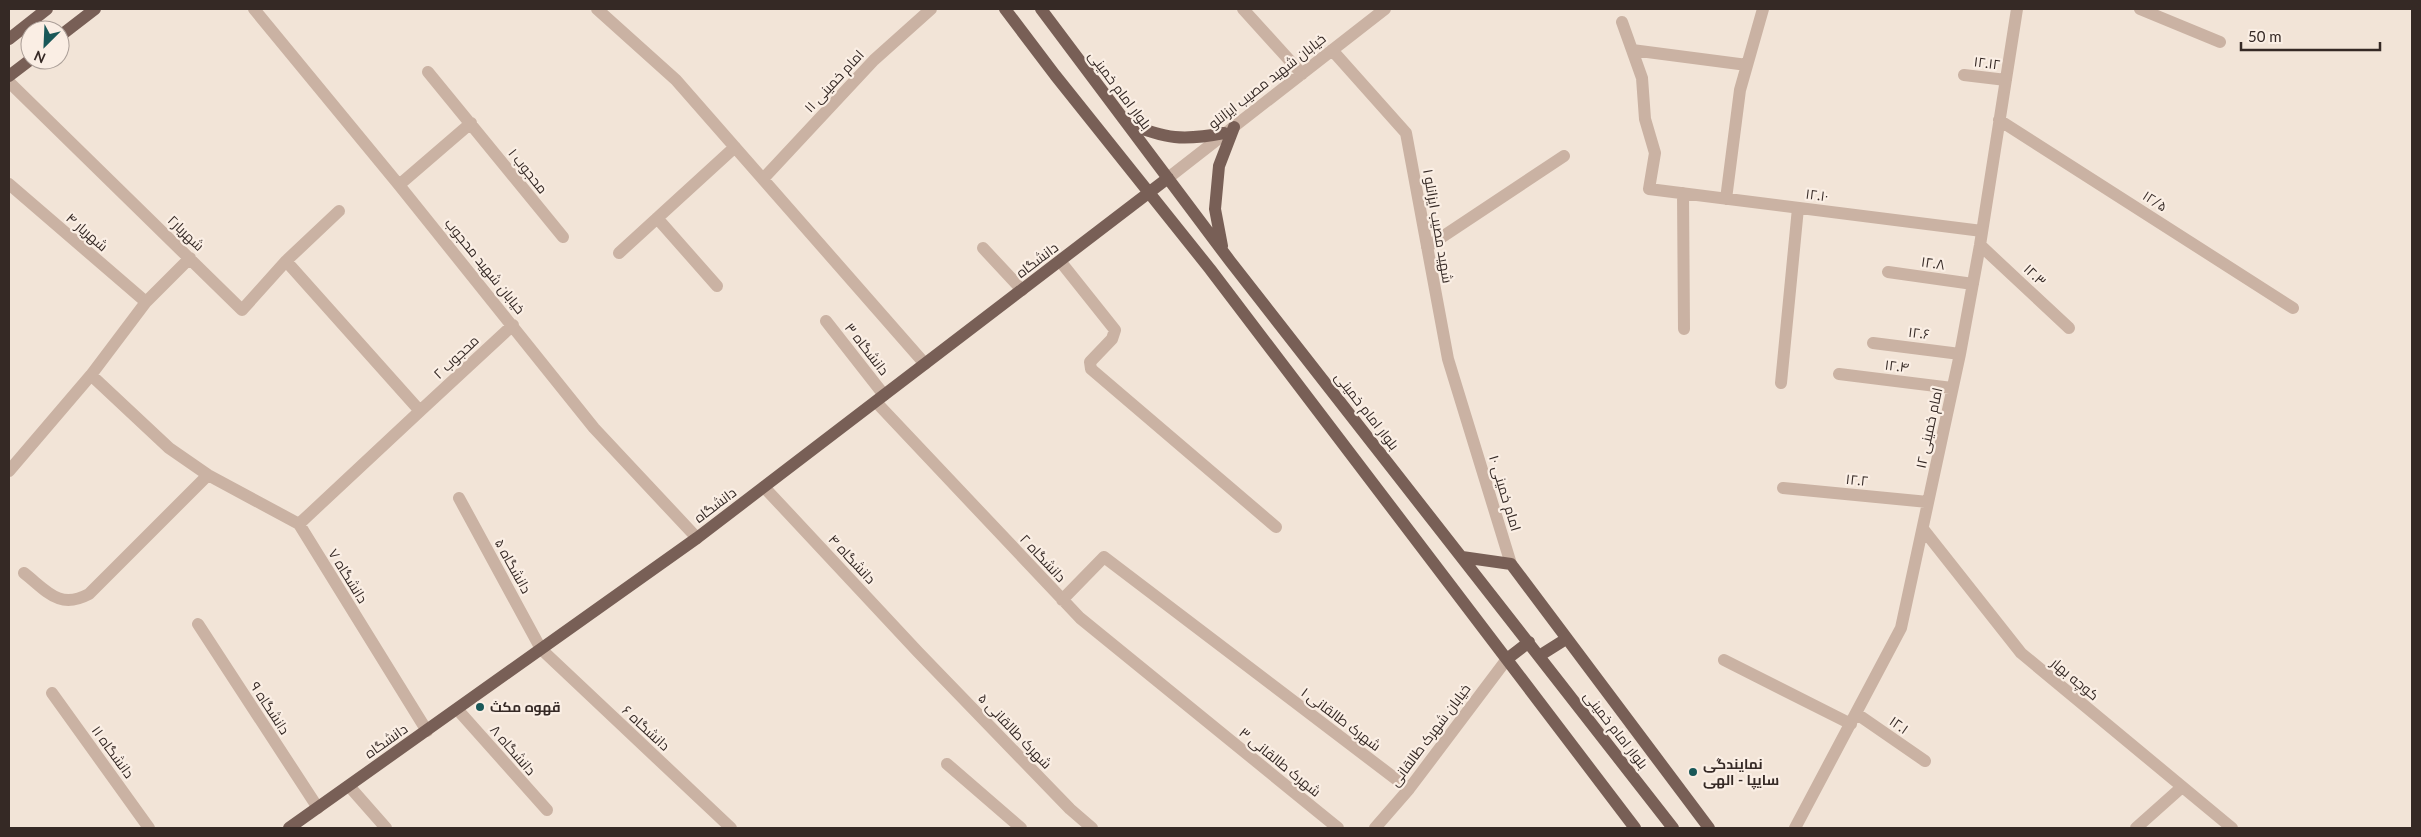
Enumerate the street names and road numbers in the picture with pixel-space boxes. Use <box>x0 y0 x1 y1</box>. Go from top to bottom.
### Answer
street label: خیابان شهید مصیب ایزانلو <box>1205 29 1329 132</box>
street label: امام خمینی ۱۱ <box>800 46 868 117</box>
street label: بلوار امام خمینی <box>1084 47 1156 134</box>
street label: ۱۲.۱۲ <box>1973 52 2001 73</box>
street label: محجوب ۱ <box>505 145 552 197</box>
street label: شهید مصیب ایزانلو ۱ <box>1420 168 1457 284</box>
street label: ۱۲.۱۰ <box>1805 185 1829 204</box>
street label: ۱۲/۵ <box>2140 186 2171 215</box>
street label: شهریار ۴ <box>63 209 112 254</box>
street label: شهریار۲ <box>165 211 208 254</box>
street label: خیابان شهید محجوب <box>442 215 529 317</box>
street label: دانشگاه <box>1012 238 1061 281</box>
street label: ۱۲.۸ <box>1920 252 1946 273</box>
street label: ۱۲.۳ <box>2021 260 2050 289</box>
street label: دانشگاه ۳ <box>842 319 893 378</box>
street label: ۱۲.۶ <box>1907 323 1931 342</box>
street label: محجوب ۲ <box>429 331 482 382</box>
street label: ۱۲.۴ <box>1884 356 1910 375</box>
street label: بلوار امام خمینی <box>1330 368 1403 454</box>
street label: امام خمینی ۱۲ <box>1912 386 1947 470</box>
street label: امام خمینی ۱۰ <box>1484 453 1525 533</box>
street label: ۱۲.۲ <box>1845 470 1869 489</box>
street label: دانشگاه <box>690 483 739 526</box>
street label: دانشگاه ۴ <box>825 530 880 587</box>
street label: دانشگاه ۲ <box>1017 530 1070 585</box>
street label: دانشگاه ۵ <box>492 536 535 596</box>
street label: دانشگاه ۷ <box>325 545 372 606</box>
street label: کوچه بهار <box>2046 653 2103 705</box>
street label: دانشگاه ۹ <box>247 678 294 737</box>
street label: خیابان شهرک طالقانی <box>1386 680 1474 789</box>
street label: شهرک طالقانی ۱ <box>1298 683 1384 754</box>
street label: بلوار امام خمینی <box>1579 687 1652 773</box>
street label: شهرک طالقانی ۵ <box>975 689 1056 772</box>
street label: دانشگاه ۶ <box>619 701 674 754</box>
street label: ۱۲.۱ <box>1886 712 1912 737</box>
street label: دانشگاه <box>361 720 410 761</box>
street label: دانشگاه ۸ <box>487 721 540 778</box>
street label: دانشگاه ۱۱ <box>89 722 138 781</box>
street label: شهرک طالقانی ۳ <box>1236 723 1325 800</box>

